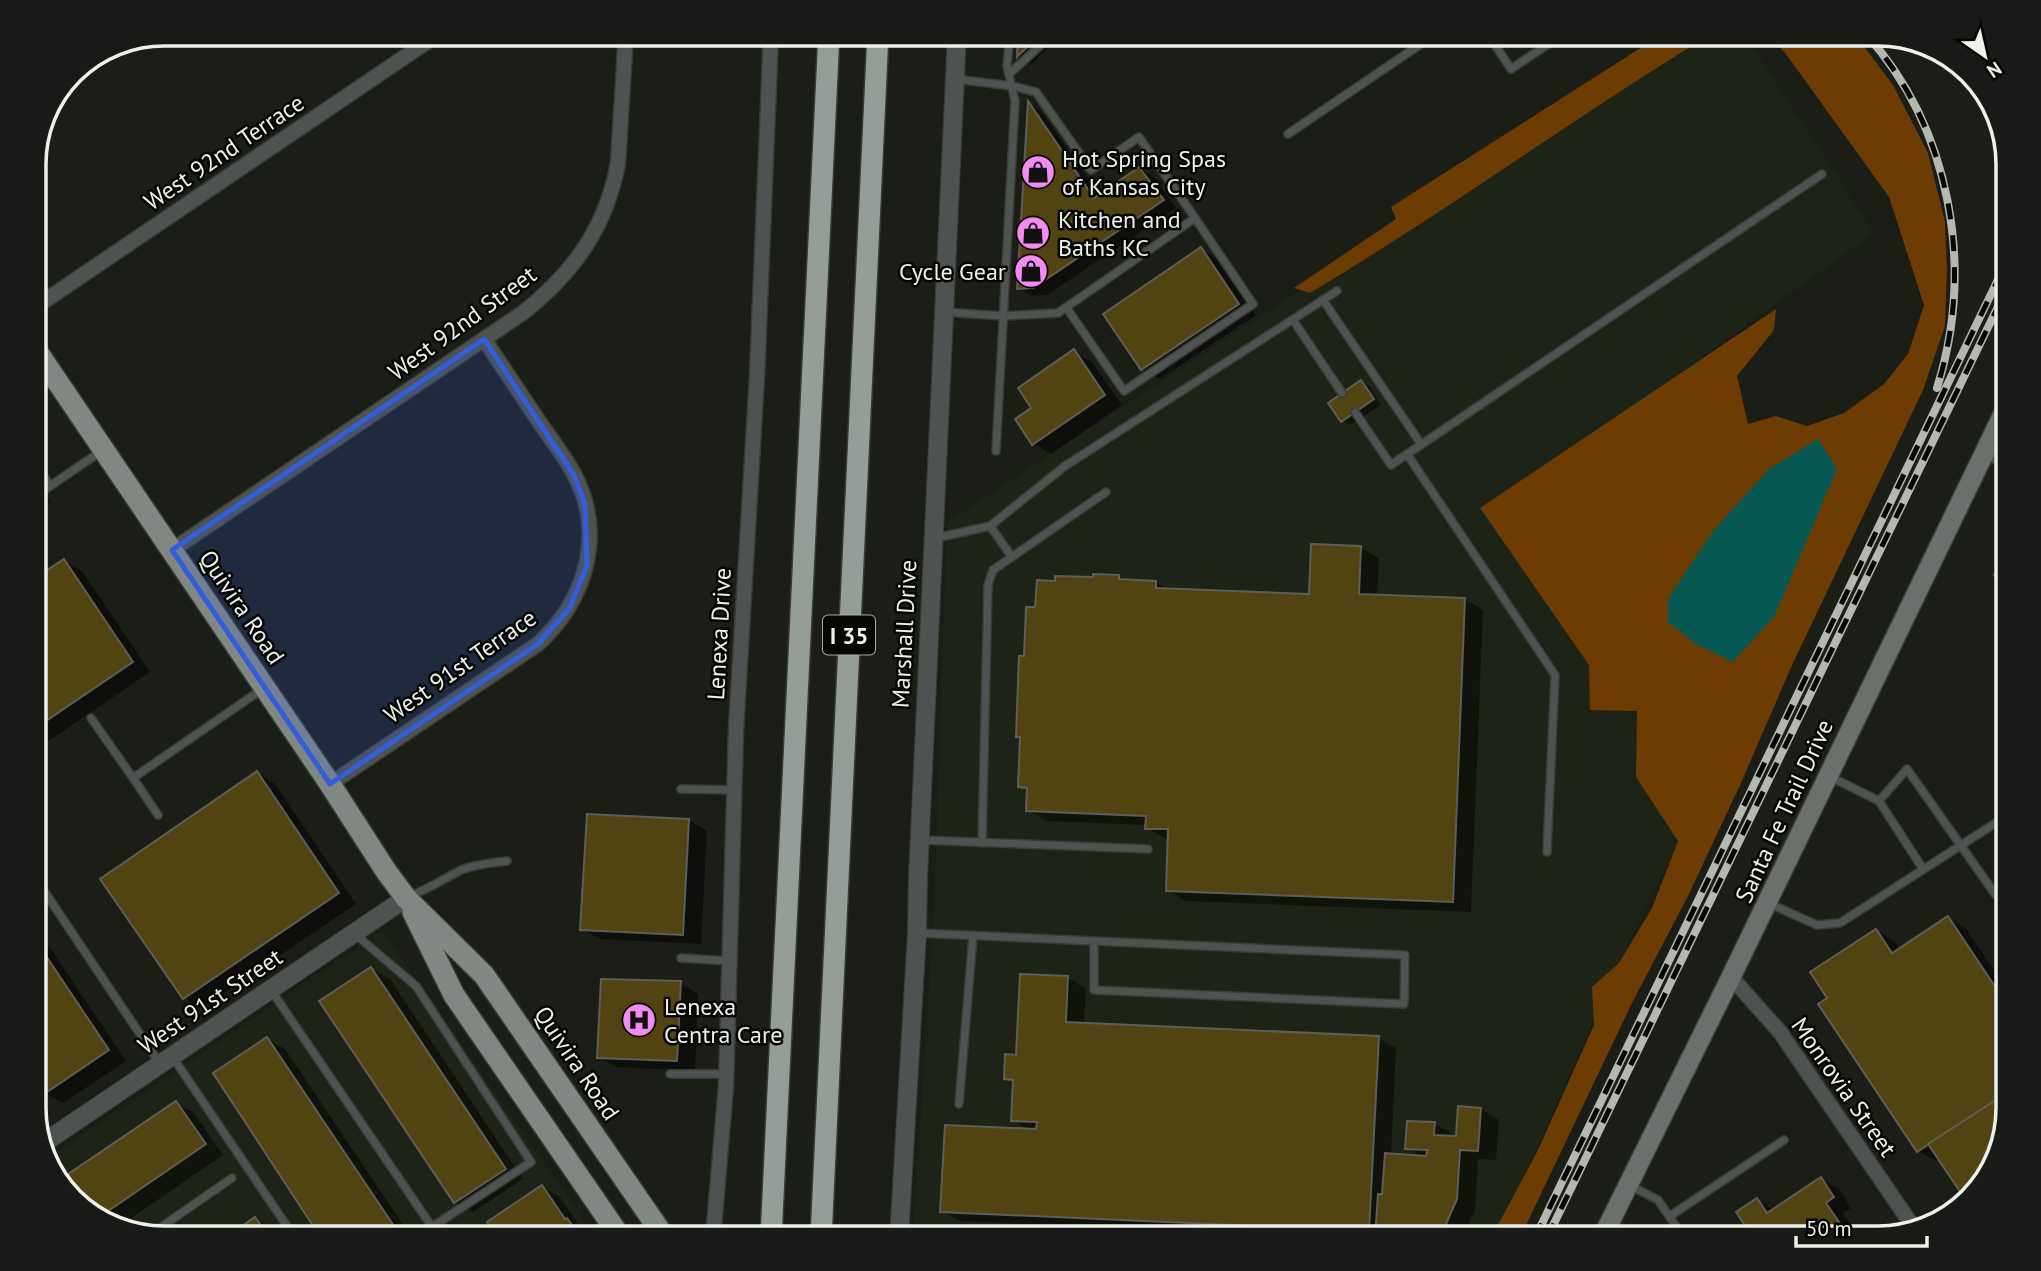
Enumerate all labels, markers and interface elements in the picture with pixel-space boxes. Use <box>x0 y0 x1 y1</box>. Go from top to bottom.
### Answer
north arrow <box>1950 21 2020 91</box>
text: N <box>1983 57 2006 84</box>
street label: West 92nd Terrace <box>138 87 310 217</box>
place label: Hot Spring Spas of Kansas City <box>1062 143 1226 202</box>
shop icon: Hot Spring Spas of Kansas City <box>1019 153 1057 191</box>
place label: Kitchen and Baths KC <box>1058 204 1181 263</box>
shop icon: Kitchen and Baths KC <box>1014 214 1052 252</box>
shop icon: Cycle Gear <box>1012 252 1050 290</box>
place label: Cycle Gear <box>899 256 1006 287</box>
street label: West 92nd Street <box>382 259 542 387</box>
street label: Quivira Road <box>193 544 291 670</box>
street label: Marshall Drive <box>885 559 923 709</box>
street label: Lenexa Drive <box>700 567 738 701</box>
street label: West 91st Terrace <box>378 602 542 730</box>
road number: I 35 <box>823 615 875 654</box>
street label: Santa Fe Trail Drive <box>1728 714 1840 908</box>
street label: West 91st Street <box>132 941 288 1061</box>
place label: Lenexa Centra Care <box>664 991 782 1050</box>
street label: Quivira Road <box>528 1000 626 1126</box>
hospital icon: Lenexa Centra Care <box>620 1001 658 1039</box>
street label: Monrovia Street <box>1784 1011 1904 1163</box>
scale bar <box>1796 1204 1927 1248</box>
text: 50 m <box>1806 1215 1852 1242</box>

